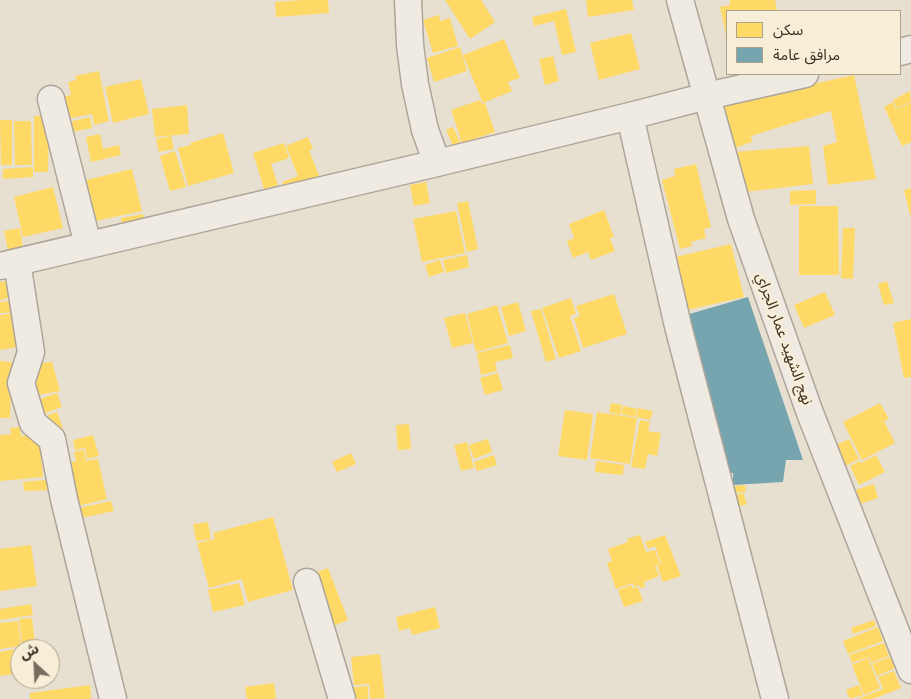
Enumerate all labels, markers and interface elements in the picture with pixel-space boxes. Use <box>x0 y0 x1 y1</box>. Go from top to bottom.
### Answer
legend <box>726 10 901 75</box>
text: سكن <box>773 20 803 39</box>
text: مرافق عامة <box>773 45 840 64</box>
street label: نهج الشهيد عمار الجراي <box>752 270 816 408</box>
north arrow <box>10 639 60 689</box>
text: ش <box>17 639 42 664</box>

